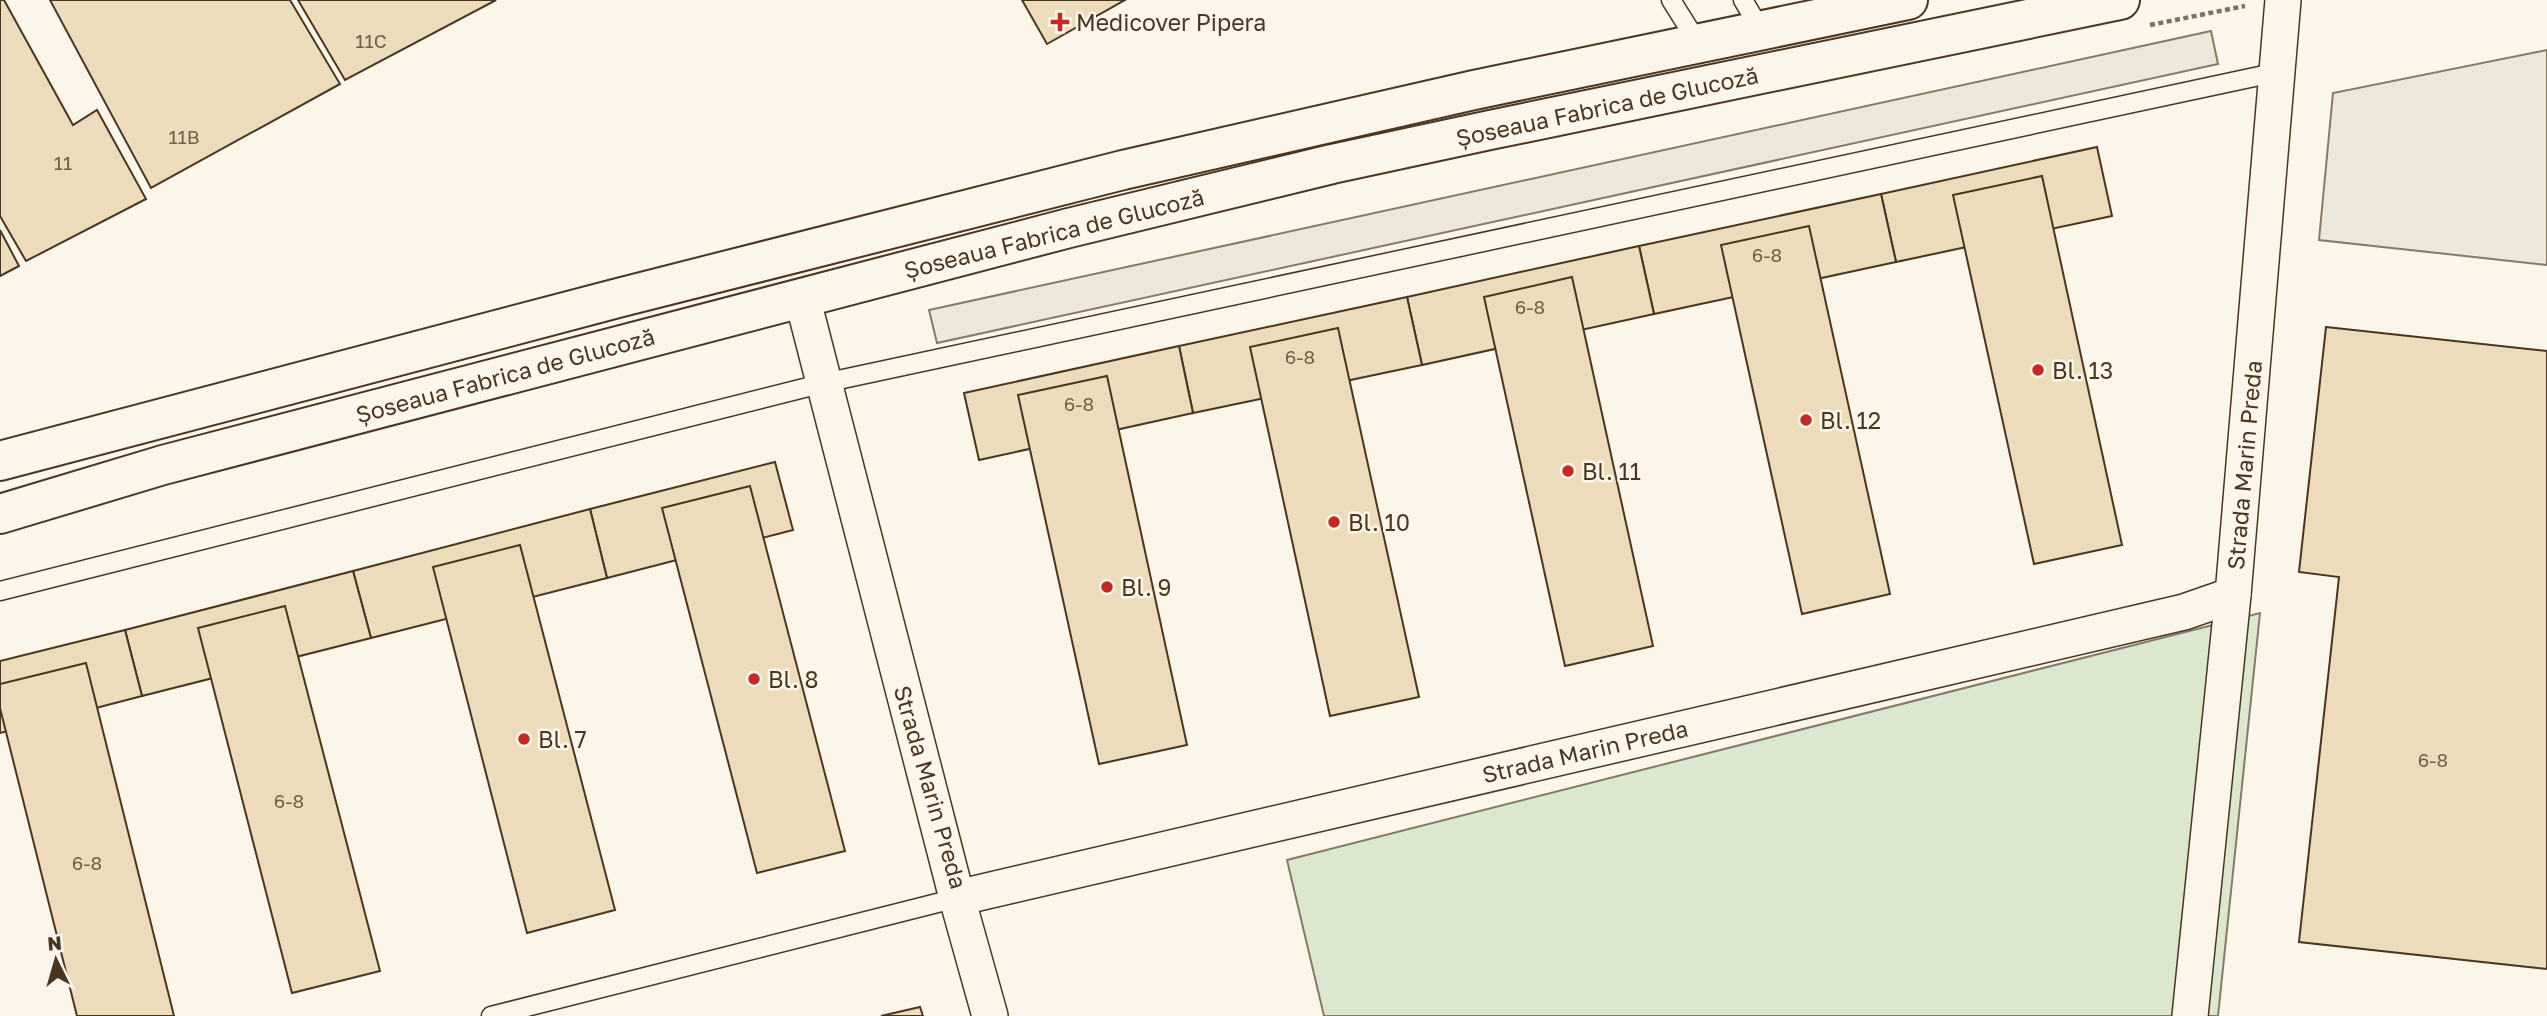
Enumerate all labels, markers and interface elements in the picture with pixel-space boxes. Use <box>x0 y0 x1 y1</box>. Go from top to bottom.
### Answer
place label: Medicover Pipera <box>1076 8 1266 36</box>
marker: Medicover Pipera <box>1050 12 1070 32</box>
house number: 11C <box>355 29 387 52</box>
street label: Șoseaua Fabrica de Glucoză <box>1453 60 1761 153</box>
house number: 11B <box>168 125 200 148</box>
house number: 11 <box>54 151 72 174</box>
street label: Șoseaua Fabrica de Glucoză <box>901 182 1207 285</box>
house number: 6-8 <box>1752 243 1782 266</box>
house number: 6-8 <box>1515 295 1545 318</box>
street label: Șoseaua Fabrica de Glucoză <box>352 322 658 429</box>
house number: 6-8 <box>1285 345 1315 368</box>
place label: Bl. 13 <box>2052 356 2113 384</box>
street label: Strada Marin Preda <box>2221 359 2267 571</box>
marker: Bl. 13 <box>2030 362 2046 378</box>
house number: 6-8 <box>1064 392 1094 415</box>
place label: Bl. 12 <box>1820 406 1881 434</box>
marker: Bl. 12 <box>1798 412 1814 428</box>
place label: Bl. 11 <box>1582 457 1641 485</box>
marker: Bl. 11 <box>1560 463 1576 479</box>
place label: Bl. 10 <box>1348 508 1410 536</box>
marker: Bl. 10 <box>1326 514 1342 530</box>
place label: Bl. 9 <box>1121 573 1172 601</box>
marker: Bl. 9 <box>1099 579 1115 595</box>
place label: Bl. 8 <box>768 665 819 693</box>
marker: Bl. 8 <box>746 671 762 687</box>
street label: Strada Marin Preda <box>889 682 973 892</box>
street label: Strada Marin Preda <box>1479 714 1691 788</box>
place label: Bl. 7 <box>538 725 587 753</box>
marker: Bl. 7 <box>516 731 532 747</box>
house number: 6-8 <box>2418 748 2448 771</box>
house number: 6-8 <box>274 789 304 812</box>
house number: 6-8 <box>72 851 102 874</box>
north arrow <box>21 925 91 995</box>
text: N <box>46 930 63 955</box>

